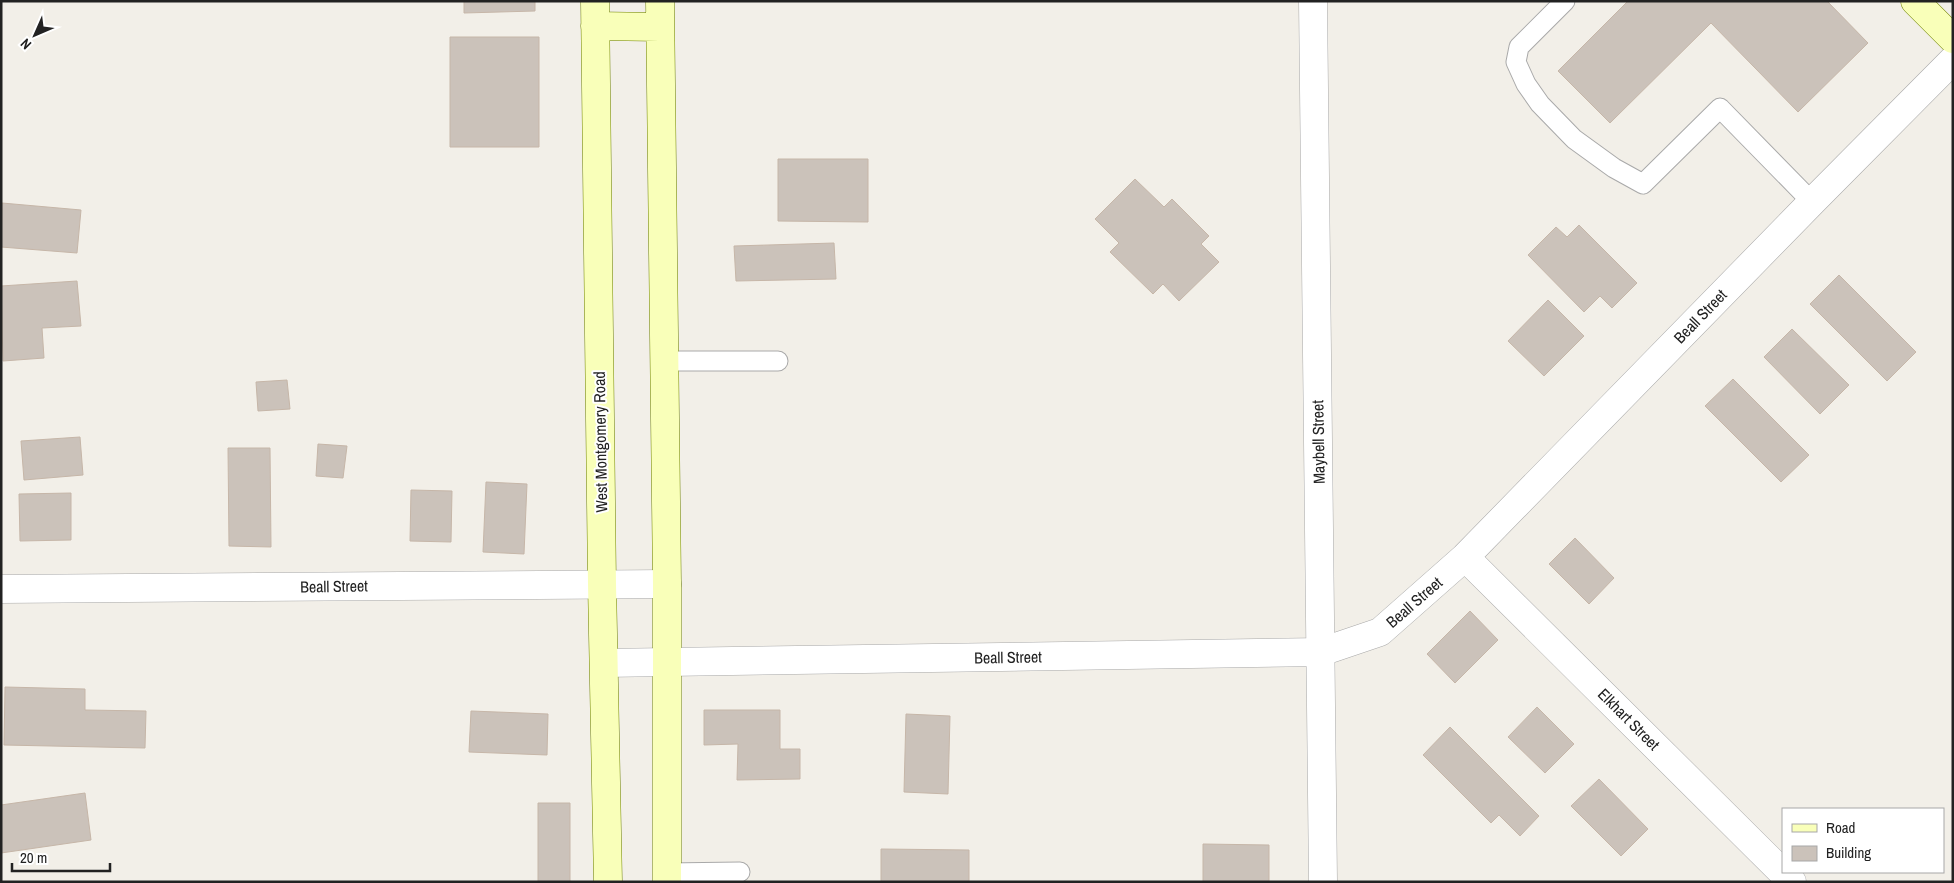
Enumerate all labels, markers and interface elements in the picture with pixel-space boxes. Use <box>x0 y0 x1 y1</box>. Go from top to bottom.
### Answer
north arrow <box>10 10 60 60</box>
text: N <box>17 35 35 53</box>
street label: Beall Street <box>1669 284 1732 348</box>
street label: West Montgomery Road <box>588 371 612 513</box>
street label: Maybell Street <box>1306 400 1330 484</box>
street label: Beall Street <box>1381 571 1447 633</box>
street label: Beall Street <box>300 574 368 598</box>
street label: Beall Street <box>974 645 1042 669</box>
street label: Elkhart Street <box>1593 683 1665 755</box>
legend <box>1782 808 1944 873</box>
text: Road <box>1826 817 1855 838</box>
scale bar <box>12 840 110 872</box>
text: Building <box>1826 842 1871 863</box>
text: 20 m <box>20 847 47 868</box>

